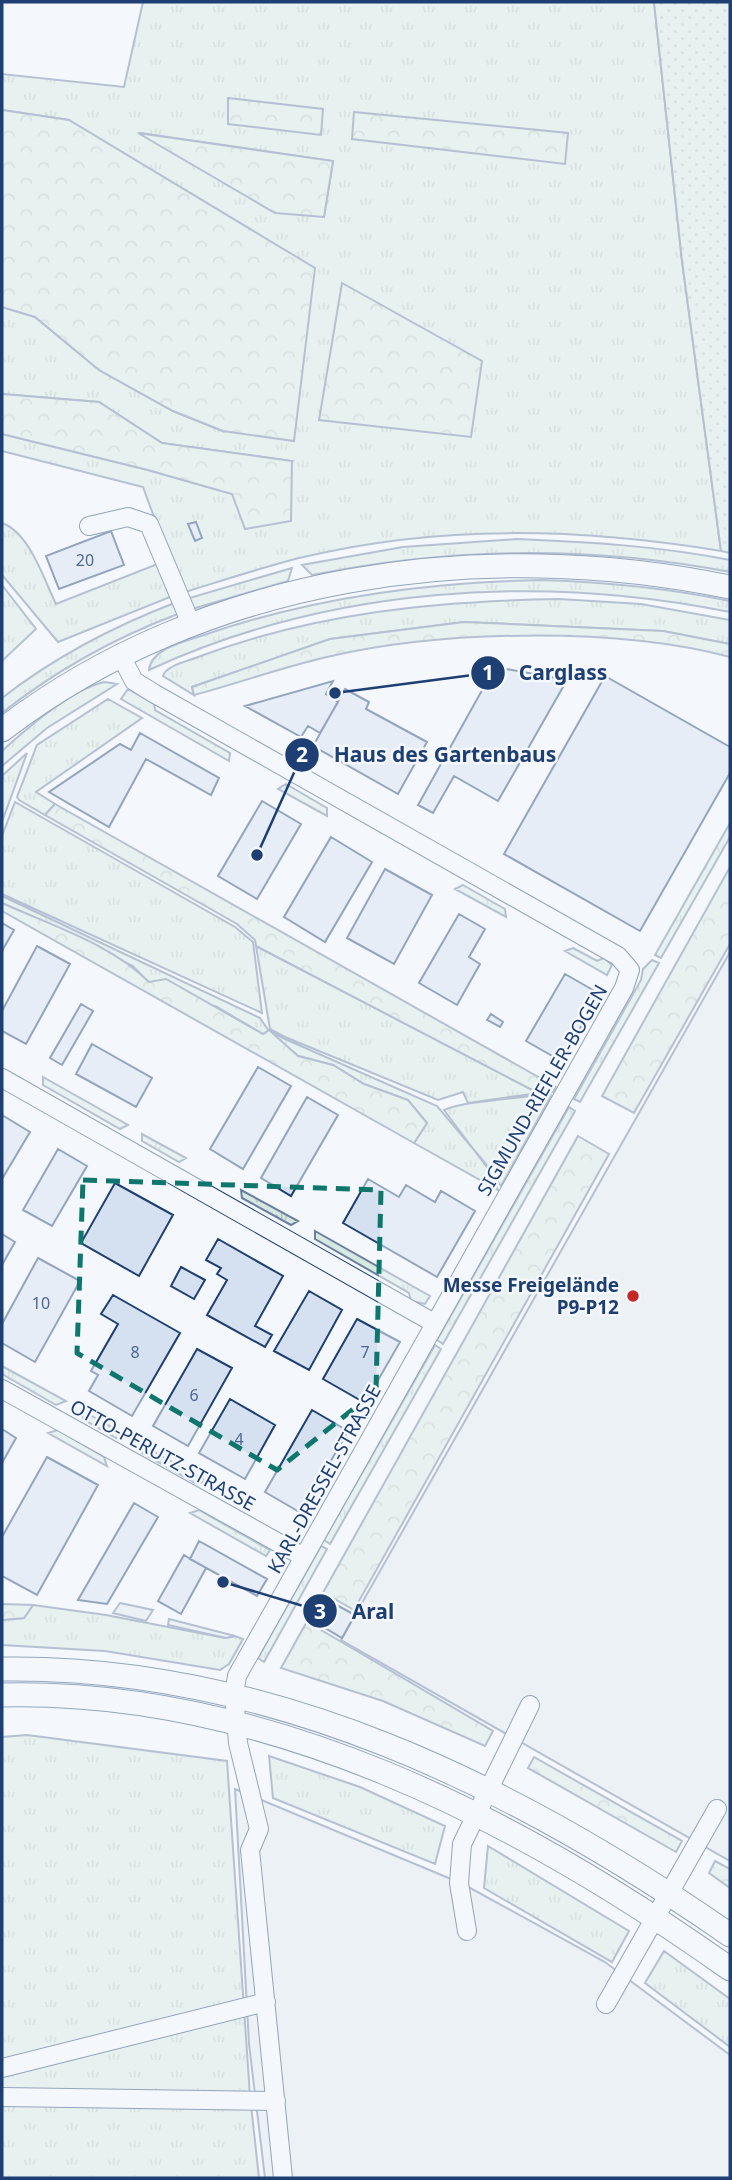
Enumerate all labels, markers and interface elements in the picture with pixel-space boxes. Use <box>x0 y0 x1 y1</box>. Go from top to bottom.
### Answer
house number: 20 <box>76 549 94 571</box>
callout: Carglass <box>470 652 622 694</box>
text: 1 <box>482 658 494 686</box>
text: Carglass <box>519 658 607 686</box>
callout: Haus des Gartenbaus <box>284 734 570 776</box>
text: 2 <box>296 740 308 768</box>
text: Haus des Gartenbaus <box>334 740 556 768</box>
street label: SIGMUND-RIEFLER-BOGEN <box>471 980 613 1200</box>
place label: Messe Freigelände P9-P12 <box>443 1272 619 1320</box>
marker: Messe Freigelände P9-P12 <box>625 1288 641 1304</box>
house number: 10 <box>32 1292 50 1314</box>
house number: 8 <box>130 1341 140 1363</box>
house number: 7 <box>360 1341 370 1363</box>
street label: KARL-DRESSEL-STRASSE <box>261 1380 387 1578</box>
house number: 6 <box>189 1384 199 1406</box>
street label: OTTO-PERUTZ-STRASSE <box>66 1393 260 1517</box>
house number: 4 <box>234 1428 244 1450</box>
callout: Aral <box>303 1590 408 1632</box>
text: 3 <box>314 1597 326 1625</box>
text: Aral <box>352 1597 394 1625</box>

